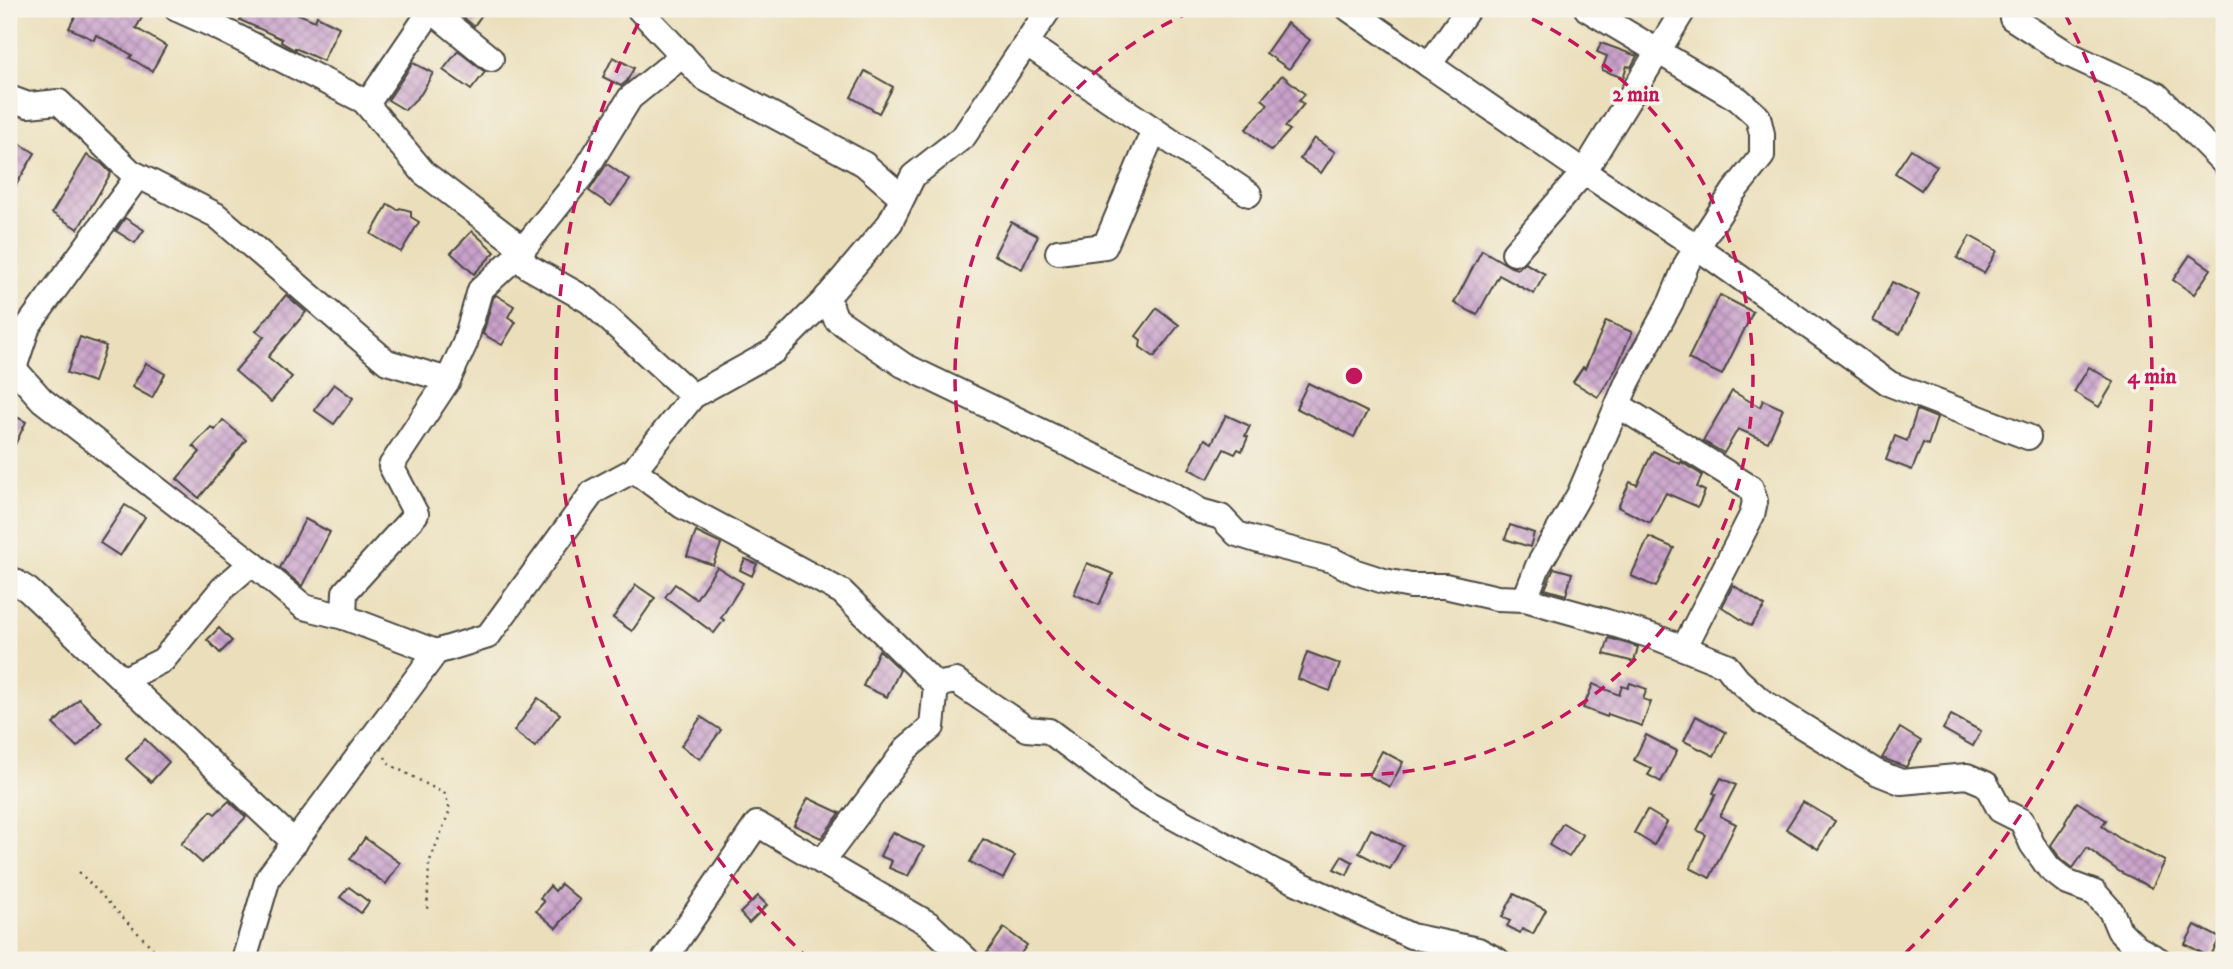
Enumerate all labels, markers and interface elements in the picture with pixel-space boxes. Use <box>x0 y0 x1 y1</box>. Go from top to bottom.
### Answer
text: 2 min <box>1613 82 1661 108</box>
centre of rings <box>1342 364 1366 388</box>
text: 4 min <box>2128 364 2177 390</box>

